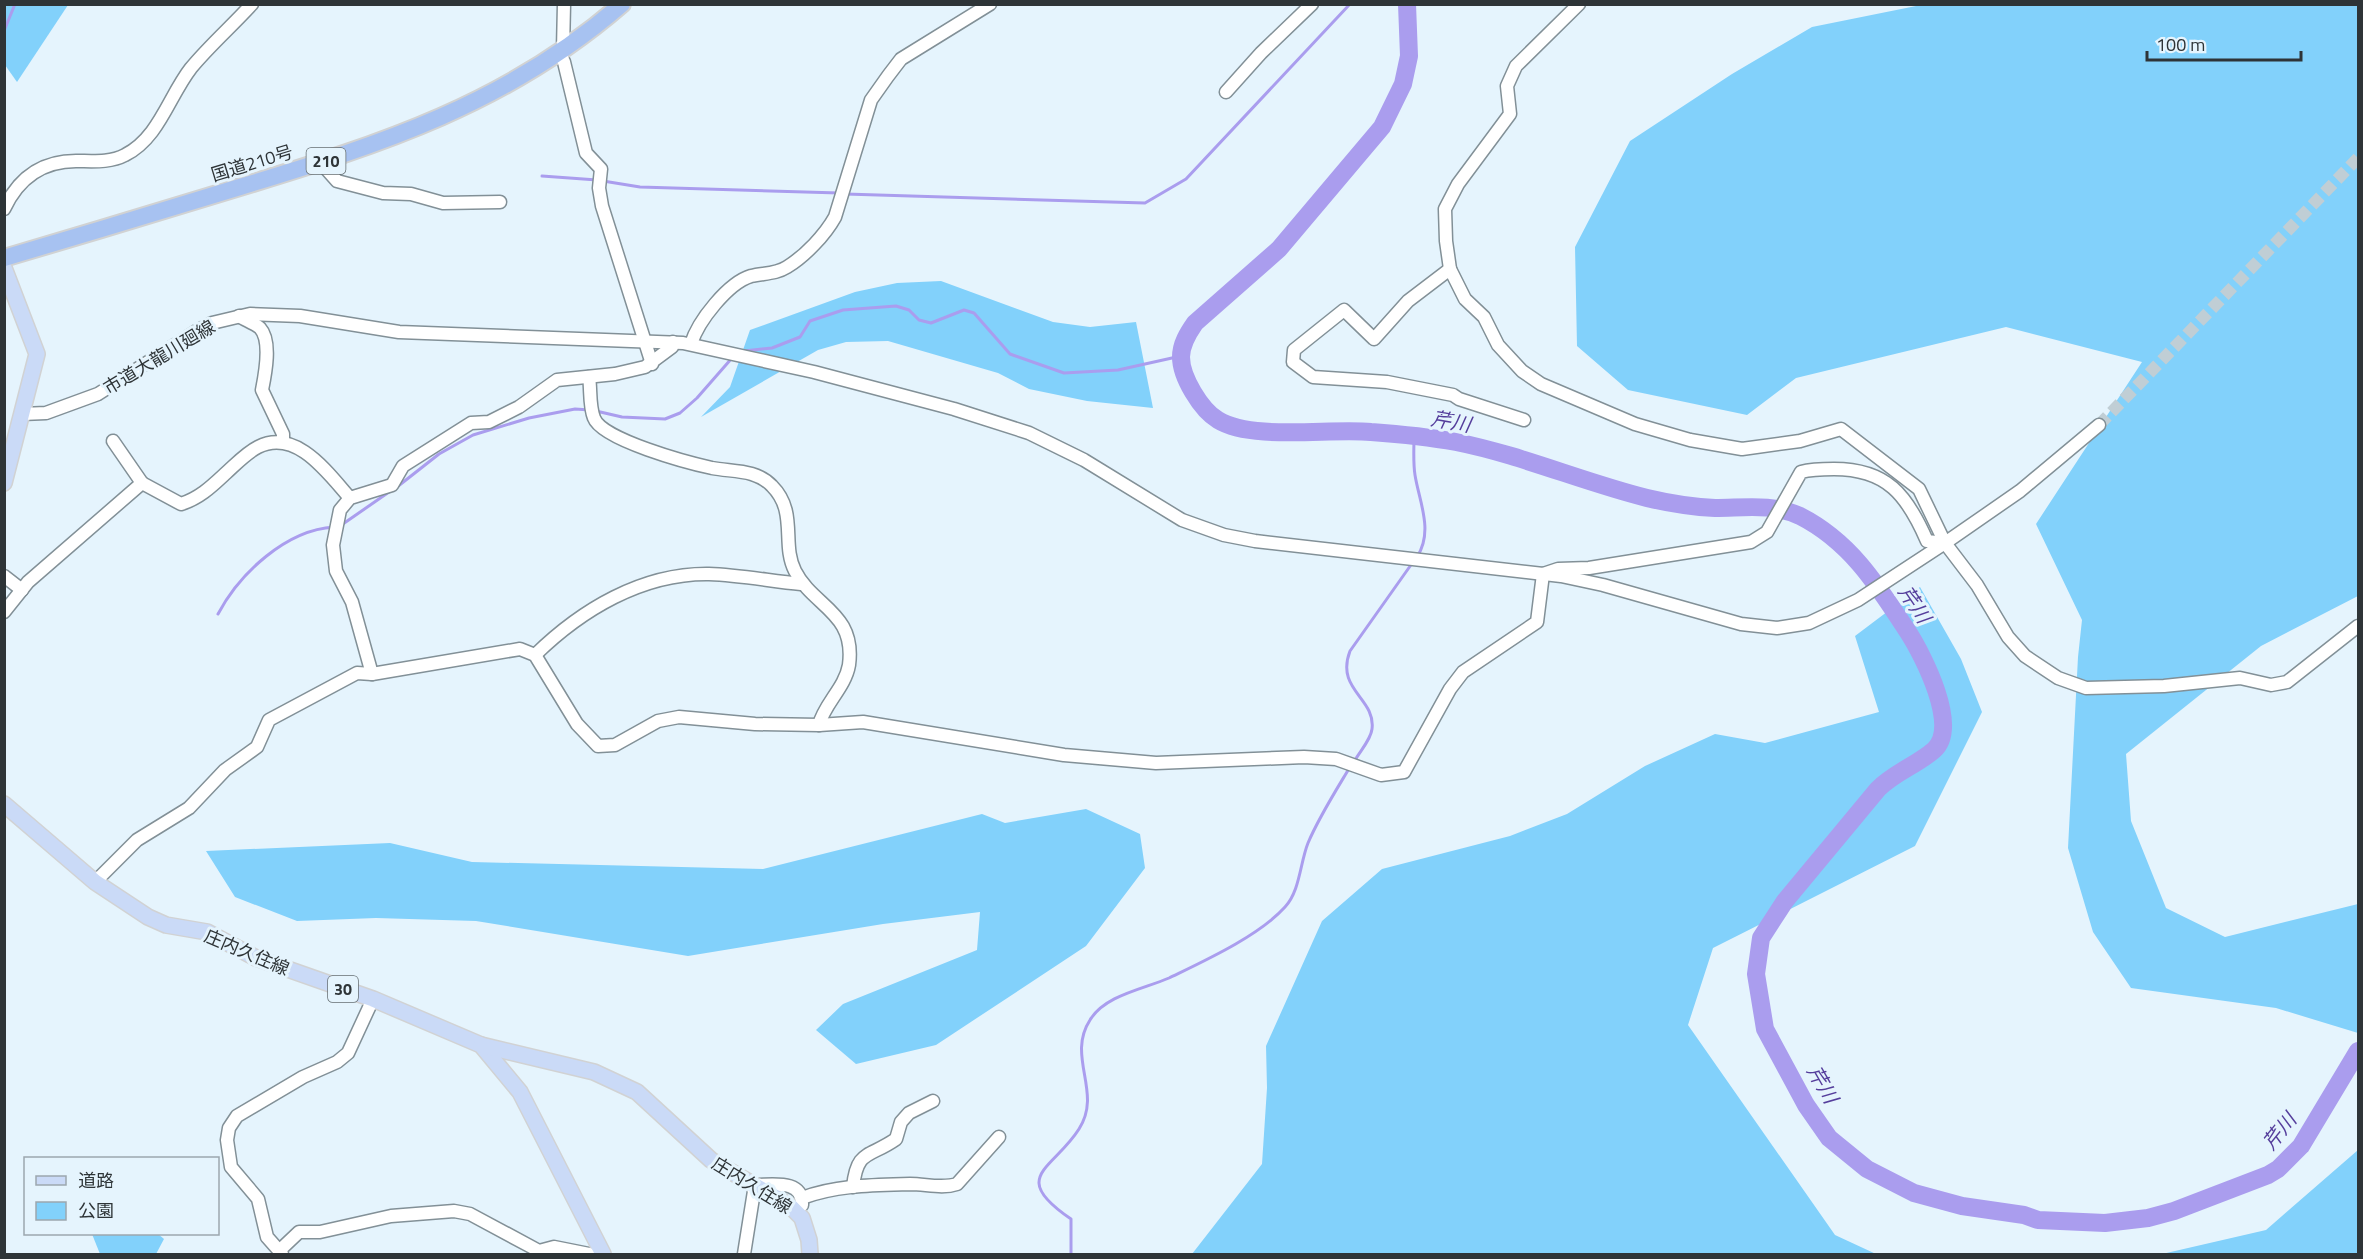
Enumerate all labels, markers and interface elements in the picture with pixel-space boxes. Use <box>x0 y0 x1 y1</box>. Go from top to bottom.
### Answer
scale bar <box>2147 24 2302 62</box>
text: 100 m <box>2156 31 2205 58</box>
street label: 国道210号 <box>208 138 296 188</box>
road number: 210 <box>306 148 346 174</box>
street label: 市道大龍川廻線 <box>98 313 220 401</box>
water label: 芹川 <box>1429 402 1475 440</box>
water label: 芹川 <box>1891 579 1940 631</box>
street label: 庄内久住線 <box>200 922 294 982</box>
road number: 30 <box>328 976 358 1002</box>
water label: 芹川 <box>1800 1059 1847 1111</box>
water label: 芹川 <box>2254 1104 2305 1156</box>
street label: 庄内久住線 <box>707 1150 797 1220</box>
legend <box>24 1157 219 1235</box>
text: 道路 <box>78 1167 114 1194</box>
text: 公園 <box>78 1197 114 1224</box>

